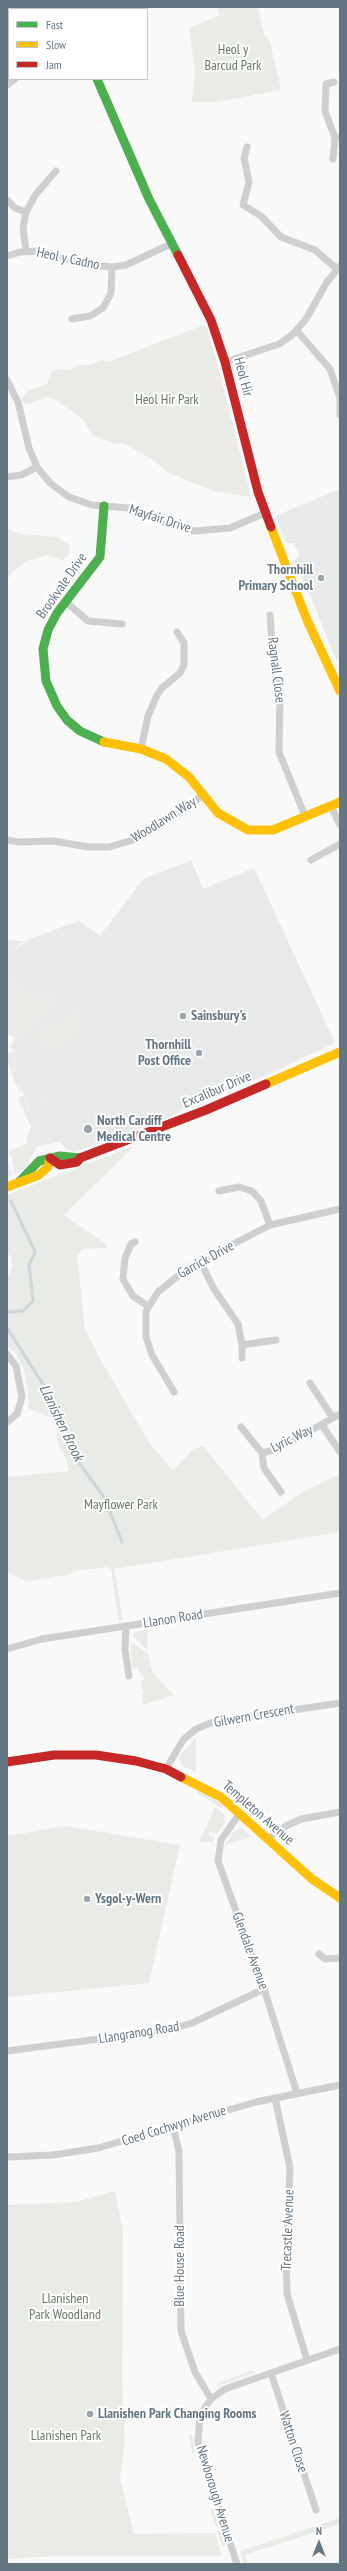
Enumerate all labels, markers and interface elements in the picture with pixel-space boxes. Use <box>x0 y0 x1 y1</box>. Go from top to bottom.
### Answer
legend <box>8 8 148 80</box>
text: Fast <box>46 17 63 32</box>
text: Slow <box>46 37 66 52</box>
park label: Heol y Barcud Park <box>205 42 261 74</box>
text: Jam <box>46 57 62 72</box>
street label: Heol y Cadno <box>35 244 101 274</box>
street label: Heol Hir <box>230 356 256 398</box>
park label: Heol Hir Park <box>135 392 199 408</box>
street label: Mayfair Drive <box>127 501 193 537</box>
street label: Brookvale Drive <box>33 550 91 622</box>
place label: Thornhill Primary School <box>239 562 313 594</box>
marker: Thornhill Primary School <box>316 573 326 583</box>
street label: Ragnall Close <box>264 636 288 704</box>
street label: Woodlawn Way <box>129 794 199 846</box>
place label: Sainsbury's <box>191 1008 246 1024</box>
marker: Sainsbury's <box>178 1011 188 1021</box>
place label: Thornhill Post Office <box>138 1037 191 1070</box>
marker: Thornhill Post Office <box>194 1048 204 1058</box>
street label: Excalibur Drive <box>180 1068 254 1112</box>
place label: North Cardiff Medical Centre <box>97 1113 171 1146</box>
marker: North Cardiff Medical Centre <box>82 1123 94 1135</box>
street label: Garrick Drive <box>175 1238 237 1282</box>
water label: Llanishen Brook <box>35 1382 87 1464</box>
street label: Lyric Way <box>268 1422 316 1456</box>
park label: Mayflower Park <box>84 1497 158 1513</box>
street label: Llanon Road <box>142 1606 204 1632</box>
street label: Gilwern Crescent <box>213 1701 295 1731</box>
street label: Templeton Avenue <box>219 1777 297 1849</box>
place label: Ysgol-y-Wern <box>95 1891 161 1907</box>
marker: Ysgol-y-Wern <box>82 1894 92 1904</box>
street label: Glendale Avenue <box>228 1910 272 1992</box>
street label: Llangranog Road <box>97 2018 181 2048</box>
street label: Coed Cochwyn Avenue <box>120 2102 228 2150</box>
street label: Trecastle Avenue <box>278 2189 298 2271</box>
street label: Blue House Road <box>172 2225 188 2307</box>
park label: Llanishen Park Woodland <box>29 2291 101 2324</box>
place label: Llanishen Park Changing Rooms <box>98 2406 256 2422</box>
marker: Llanishen Park Changing Rooms <box>85 2409 95 2419</box>
street label: Watton Close <box>275 2409 311 2475</box>
park label: Llanishen Park <box>31 2428 101 2444</box>
street label: Newborough Avenue <box>192 2444 238 2544</box>
north arrow <box>299 2523 339 2563</box>
text: N <box>316 2524 322 2538</box>

